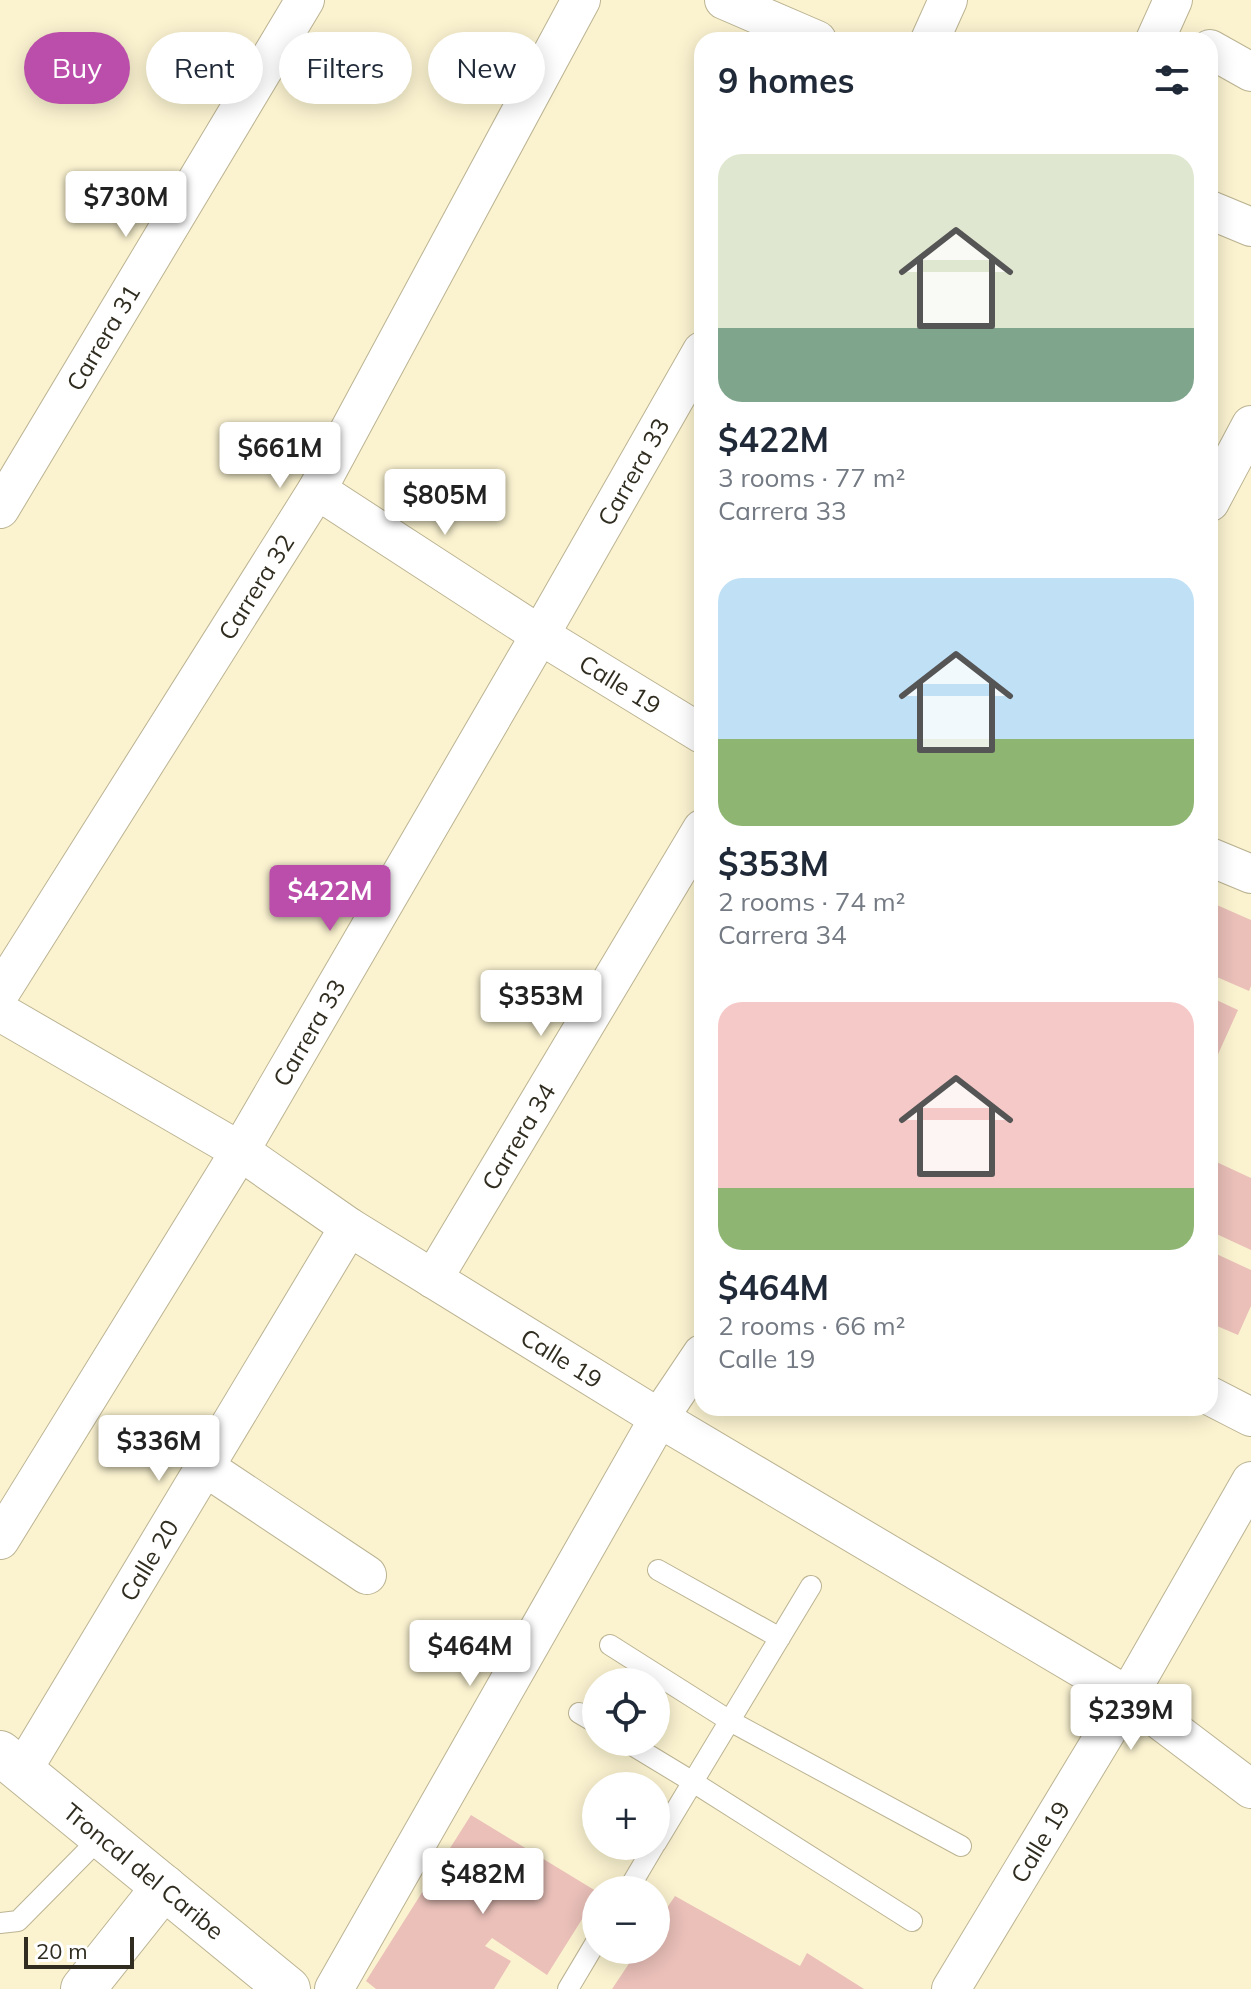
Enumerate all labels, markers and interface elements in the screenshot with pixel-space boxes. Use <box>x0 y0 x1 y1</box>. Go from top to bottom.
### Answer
chip: Buy <box>24 32 130 104</box>
chip: Rent <box>146 32 263 104</box>
chip: Filters <box>279 32 412 104</box>
chip: New <box>428 32 545 104</box>
icon: filters <box>1150 58 1194 102</box>
text: 9 homes <box>718 59 855 102</box>
pin: $730M <box>70 171 182 239</box>
text: $730M <box>83 180 169 213</box>
icon: home <box>884 206 1028 350</box>
street label: Carrera 31 <box>59 279 146 396</box>
street label: Carrera 33 <box>591 413 676 531</box>
text: $422M <box>718 418 829 461</box>
pin: $661M <box>224 422 336 490</box>
text: $661M <box>237 431 323 464</box>
text: 3 rooms · 77 m² <box>718 461 905 494</box>
pin: $805M <box>389 469 501 537</box>
text: $805M <box>402 478 488 511</box>
text: Carrera 33 <box>718 494 847 527</box>
street label: Carrera 32 <box>212 529 300 645</box>
icon: home <box>884 630 1028 774</box>
street label: Calle 19 <box>574 648 666 720</box>
text: $353M <box>718 842 829 885</box>
pin: $422M <box>274 865 386 933</box>
text: $422M <box>287 874 373 907</box>
text: 2 rooms · 74 m² <box>718 885 905 918</box>
text: Carrera 34 <box>718 918 847 951</box>
pin: $353M <box>485 970 597 1038</box>
street label: Carrera 33 <box>266 974 352 1092</box>
text: $353M <box>498 979 584 1012</box>
icon: home <box>884 1054 1028 1198</box>
street label: Carrera 34 <box>475 1078 562 1195</box>
text: $464M <box>718 1266 829 1309</box>
text: 2 rooms · 66 m² <box>718 1309 905 1342</box>
street label: Calle 19 <box>515 1322 608 1394</box>
text: Calle 19 <box>718 1342 815 1375</box>
pin: $336M <box>103 1415 215 1483</box>
text: $336M <box>116 1424 202 1457</box>
street label: Calle 20 <box>113 1514 185 1606</box>
pin: $464M <box>414 1620 526 1688</box>
text: $464M <box>427 1629 513 1662</box>
map controls <box>582 1668 670 1964</box>
button: locate <box>582 1668 670 1756</box>
pin: $239M <box>1075 1684 1187 1752</box>
text: $239M <box>1088 1693 1174 1726</box>
button: + <box>582 1772 670 1860</box>
street label: Calle 19 <box>1004 1795 1076 1888</box>
street label: Troncal del Caribe <box>57 1796 230 1946</box>
pin: $482M <box>427 1848 539 1916</box>
text: $482M <box>440 1857 526 1890</box>
button: − <box>582 1876 670 1964</box>
scale bar <box>24 1933 134 1969</box>
text: 20 m <box>36 1937 87 1965</box>

